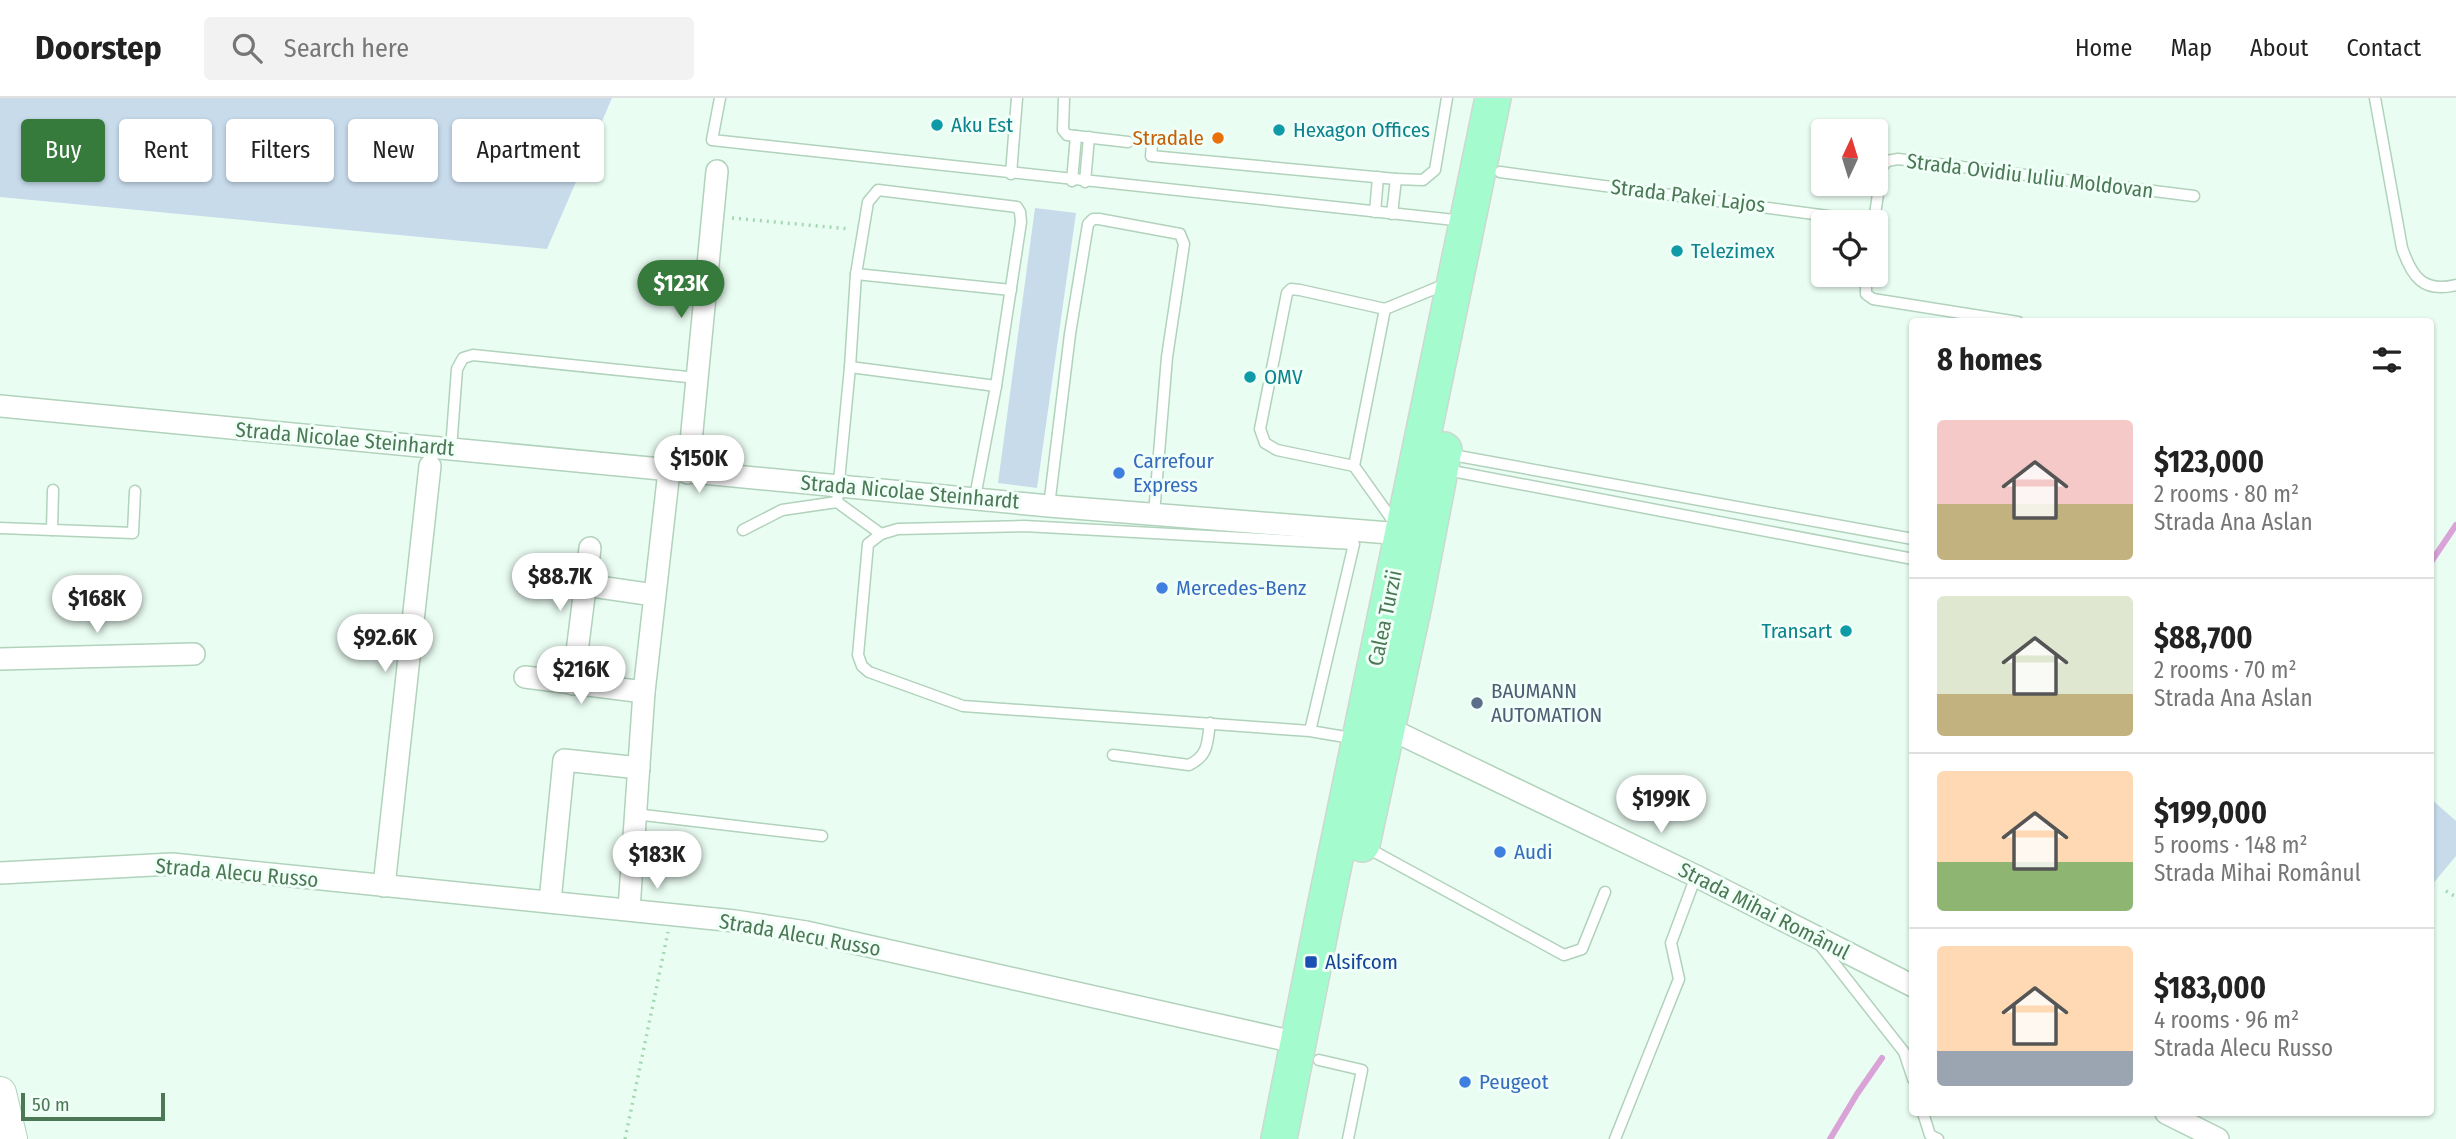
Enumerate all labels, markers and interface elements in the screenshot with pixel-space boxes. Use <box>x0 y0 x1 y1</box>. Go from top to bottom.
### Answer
search box <box>204 17 694 80</box>
text: Doorstep <box>35 28 162 68</box>
icon: search <box>228 29 266 67</box>
text: Search here <box>284 33 409 64</box>
text: Home <box>2075 34 2132 62</box>
text: Map <box>2170 34 2212 62</box>
text: About <box>2250 34 2308 62</box>
text: Contact <box>2346 34 2421 62</box>
place label: Aku Est <box>951 112 1013 138</box>
marker: Aku Est <box>929 117 945 133</box>
place label: Hexagon Offices <box>1293 117 1430 143</box>
chip: Buy <box>21 119 105 182</box>
chip: Rent <box>119 119 212 182</box>
chip: Filters <box>226 119 334 182</box>
chip: New <box>348 119 438 182</box>
chip: Apartment <box>452 119 604 182</box>
north arrow <box>1811 119 1888 196</box>
map controls <box>1811 119 1888 287</box>
marker: Hexagon Offices <box>1271 122 1287 138</box>
place label: Stradale <box>1133 125 1204 151</box>
marker: Stradale <box>1210 130 1226 146</box>
street label: Strada Ovidiu Iuliu Moldovan <box>1905 148 2155 204</box>
street label: Strada Pakei Lajos <box>1609 174 1767 218</box>
button: locate <box>1811 210 1888 287</box>
place label: Telezimex <box>1691 238 1776 264</box>
marker: Telezimex <box>1669 243 1685 259</box>
pin: $123K <box>632 260 730 320</box>
text: $123K <box>653 269 709 297</box>
icon: filters <box>2368 341 2406 379</box>
text: 8 homes <box>1937 342 2042 378</box>
place label: OMV <box>1264 364 1303 390</box>
marker: OMV <box>1242 369 1258 385</box>
street label: Strada Nicolae Steinhardt <box>235 416 456 462</box>
pin: $150K <box>650 436 748 495</box>
text: $150K <box>670 444 728 472</box>
text: $123,000 <box>2154 444 2264 480</box>
place label: Carrefour Express <box>1133 448 1214 498</box>
icon: home <box>1993 448 2077 532</box>
marker: Carrefour Express <box>1111 465 1127 481</box>
street label: Strada Nicolae Steinhardt <box>800 469 1021 515</box>
text: 2 rooms · 80 m² <box>2154 480 2299 508</box>
text: Strada Ana Aslan <box>2154 508 2313 536</box>
pin: $88.7K <box>503 554 617 613</box>
text: $88.7K <box>528 562 592 590</box>
street label: Calea Turzii <box>1362 568 1408 668</box>
pin: $168K <box>48 575 146 635</box>
place label: Mercedes-Benz <box>1176 575 1306 601</box>
marker: Mercedes-Benz <box>1154 580 1170 596</box>
text: $168K <box>68 584 126 612</box>
pin: $92.6K <box>328 614 442 674</box>
place label: Transart <box>1762 618 1832 644</box>
text: $88,700 <box>2154 620 2253 656</box>
text: $92.6K <box>353 623 417 651</box>
marker: Transart <box>1838 623 1854 639</box>
icon: home <box>1993 624 2077 708</box>
pin: $216K <box>532 646 630 706</box>
text: $216K <box>553 655 609 683</box>
text: 2 rooms · 70 m² <box>2154 656 2297 684</box>
place label: BAUMANN AUTOMATION <box>1491 678 1602 728</box>
text: Strada Ana Aslan <box>2154 684 2313 712</box>
marker: BAUMANN AUTOMATION <box>1469 695 1485 711</box>
pin: $199K <box>1612 776 1710 835</box>
text: $199K <box>1632 784 1690 812</box>
text: $199,000 <box>2154 795 2267 831</box>
icon: home <box>1993 799 2077 883</box>
text: 5 rooms · 148 m² <box>2154 831 2308 859</box>
pin: $183K <box>608 832 706 891</box>
place label: Audi <box>1514 839 1553 865</box>
text: $183K <box>629 840 685 868</box>
marker: Audi <box>1492 844 1508 860</box>
street label: Strada Alecu Russo <box>154 853 320 893</box>
street label: Strada Mihai Românul <box>1674 857 1854 966</box>
text: Strada Mihai Românul <box>2154 859 2361 887</box>
street label: Strada Alecu Russo <box>717 908 883 962</box>
place label: Alsifcom <box>1325 949 1398 975</box>
marker: Alsifcom <box>1303 954 1319 970</box>
text: $183,000 <box>2154 970 2266 1006</box>
icon: home <box>1993 974 2077 1058</box>
text: 4 rooms · 96 m² <box>2154 1006 2299 1034</box>
text: Strada Alecu Russo <box>2154 1034 2333 1062</box>
place label: Peugeot <box>1479 1069 1549 1095</box>
marker: Peugeot <box>1457 1074 1473 1090</box>
scale bar <box>21 1090 164 1122</box>
text: 50 m <box>32 1093 70 1116</box>

